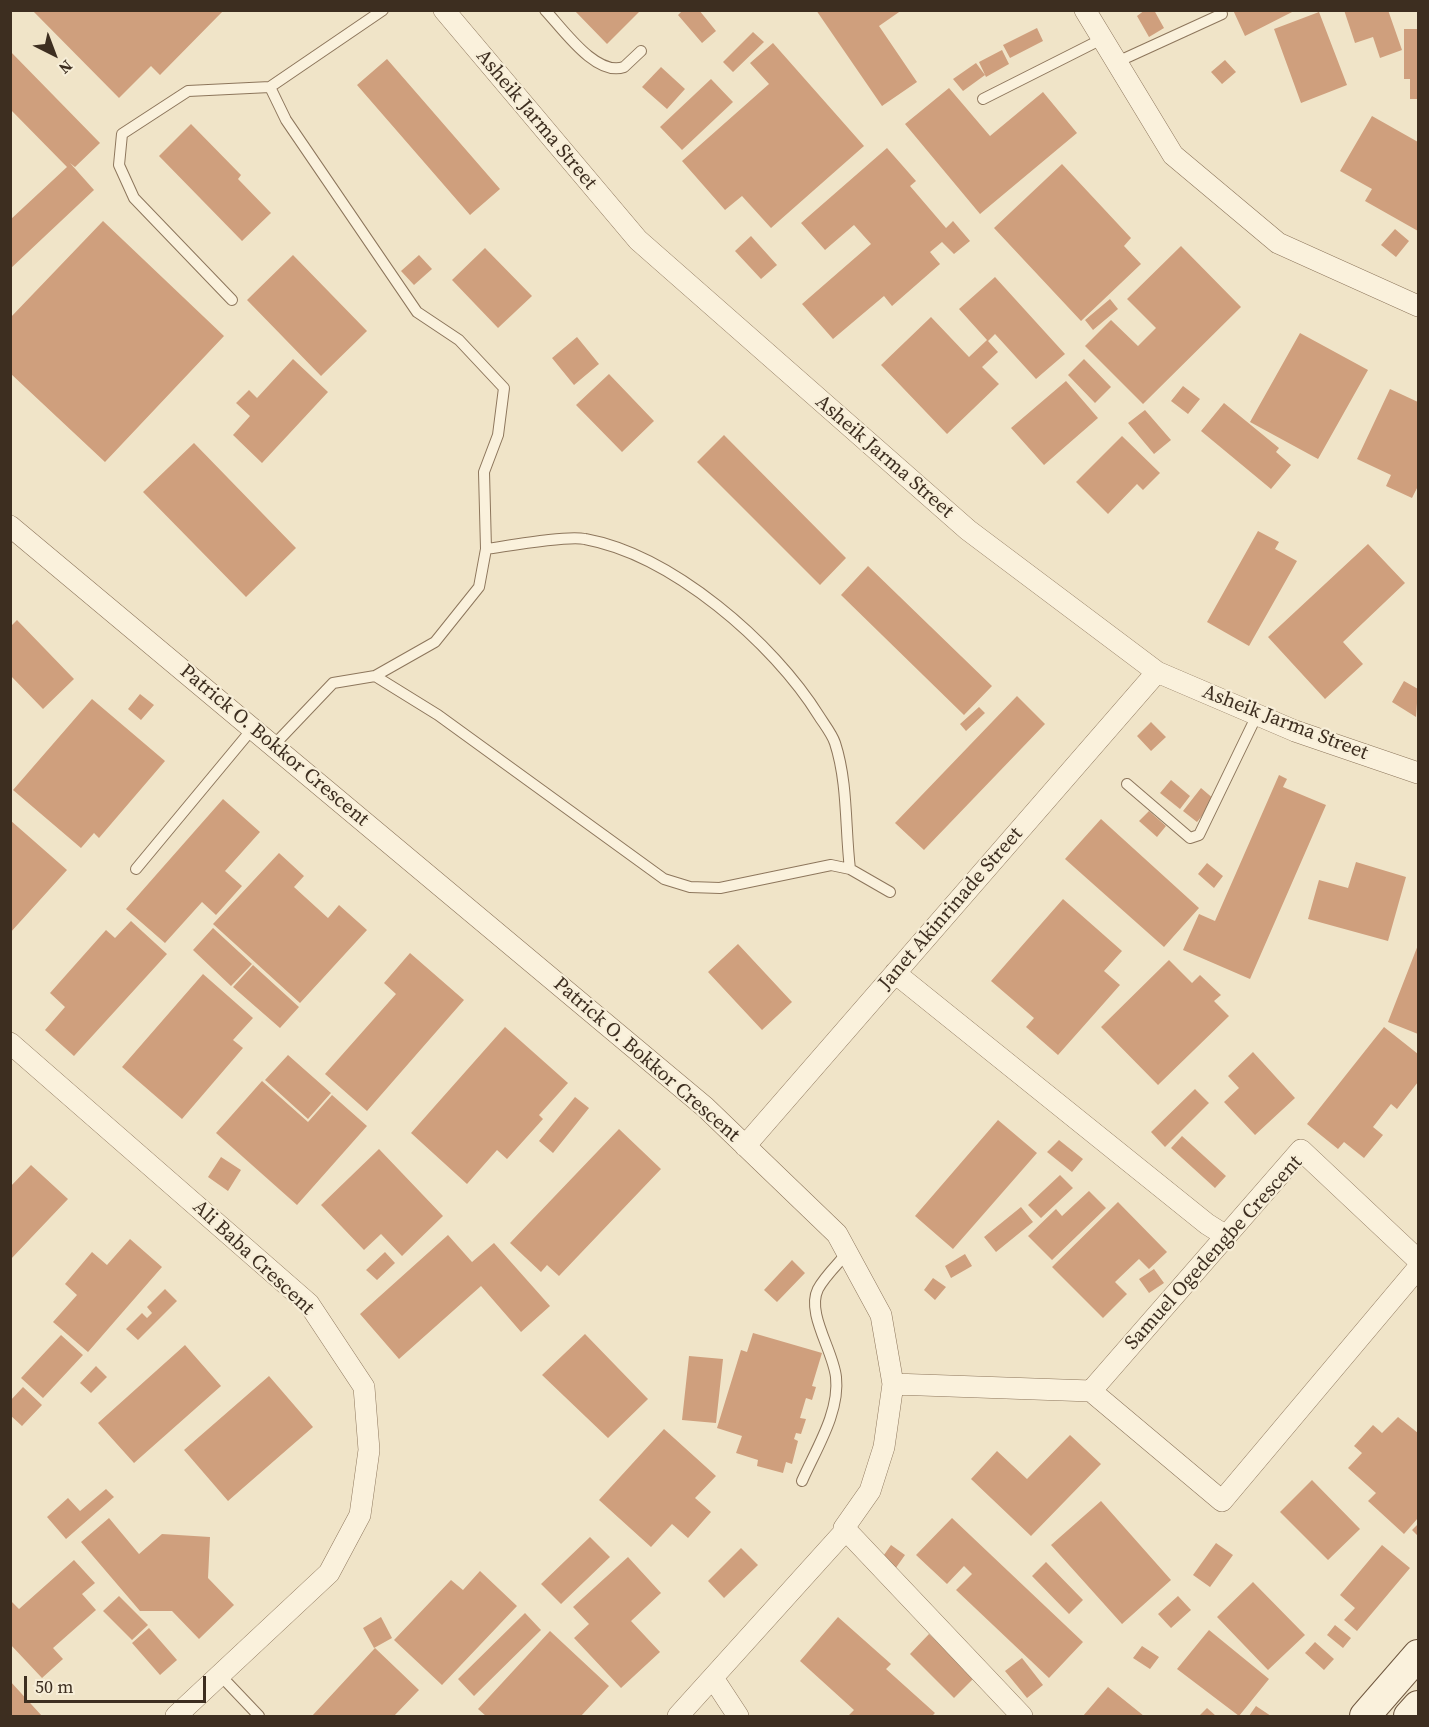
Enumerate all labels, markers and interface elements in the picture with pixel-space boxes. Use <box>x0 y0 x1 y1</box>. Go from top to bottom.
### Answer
north arrow <box>24 24 84 84</box>
street label: Asheik Jarma Street <box>470 45 602 195</box>
text: N <box>54 55 78 79</box>
street label: Asheik Jarma Street <box>810 390 958 524</box>
street label: Patrick O. Bokkor Crescent <box>175 660 373 832</box>
street label: Asheik Jarma Street <box>1199 680 1371 766</box>
street label: Janet Akinrinade Street <box>874 823 1028 995</box>
street label: Patrick O. Bokkor Crescent <box>548 972 744 1148</box>
street label: Samuel Ogedengbe Crescent <box>1120 1151 1308 1355</box>
street label: Ali Baba Crescent <box>187 1196 319 1320</box>
scale bar <box>27 1664 208 1702</box>
text: 50 m <box>35 1674 73 1699</box>

